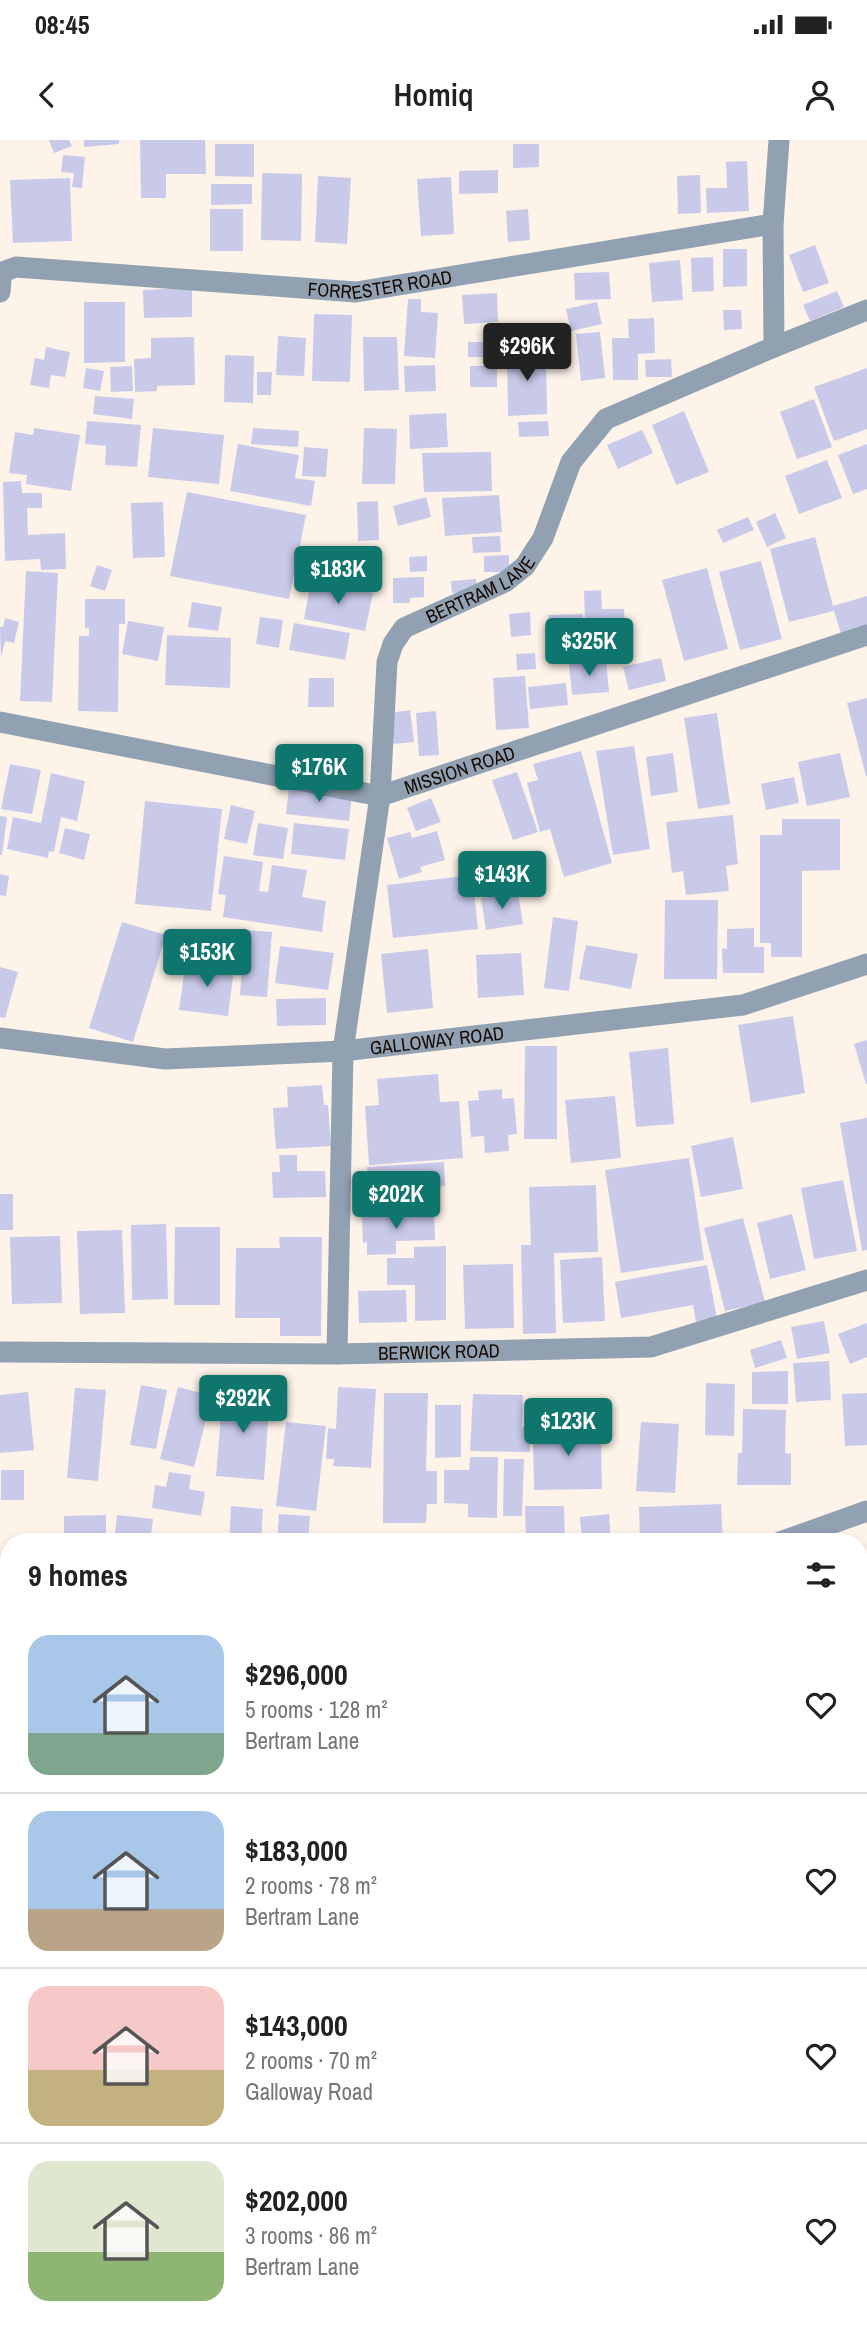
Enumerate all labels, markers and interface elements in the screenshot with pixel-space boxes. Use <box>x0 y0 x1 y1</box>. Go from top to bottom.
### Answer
text: 08:45 <box>35 7 90 42</box>
text: Homiq <box>393 73 474 116</box>
icon: back <box>28 76 66 114</box>
icon: person <box>801 76 839 114</box>
street label: FORRESTER ROAD <box>307 264 454 306</box>
pin: $296K <box>478 324 576 383</box>
text: $296K <box>499 330 555 361</box>
pin: $183K <box>289 546 387 606</box>
street label: BERTRAM LANE <box>422 551 541 629</box>
text: $183K <box>310 553 366 584</box>
pin: $325K <box>540 618 638 678</box>
text: $325K <box>561 625 617 656</box>
street label: MISSION ROAD <box>401 739 518 800</box>
pin: $176K <box>270 744 368 804</box>
text: $176K <box>291 751 347 782</box>
pin: $143K <box>453 852 551 911</box>
text: $143K <box>474 858 530 889</box>
pin: $153K <box>158 930 256 989</box>
text: $153K <box>179 936 235 967</box>
street label: GALLOWAY ROAD <box>368 1020 505 1061</box>
pin: $202K <box>347 1172 445 1231</box>
text: $202K <box>368 1178 424 1209</box>
street label: BERWICK ROAD <box>378 1337 500 1366</box>
pin: $292K <box>194 1376 292 1435</box>
text: $292K <box>215 1382 271 1413</box>
pin: $123K <box>519 1398 617 1458</box>
text: $123K <box>540 1405 596 1436</box>
text: 9 homes <box>28 1555 128 1595</box>
icon: filters <box>802 1556 840 1594</box>
text: $296,000 <box>245 1654 348 1694</box>
icon: home <box>84 1663 168 1747</box>
icon: heart <box>802 1686 840 1724</box>
text: 5 rooms · 128 m² <box>245 1694 388 1725</box>
text: Bertram Lane <box>245 1725 359 1756</box>
text: $183,000 <box>245 1830 348 1870</box>
icon: home <box>84 1839 168 1923</box>
icon: heart <box>802 1862 840 1900</box>
text: 2 rooms · 78 m² <box>245 1870 377 1901</box>
text: Bertram Lane <box>245 1901 359 1932</box>
text: $143,000 <box>245 2005 348 2045</box>
icon: home <box>84 2014 168 2098</box>
icon: heart <box>802 2037 840 2075</box>
text: 2 rooms · 70 m² <box>245 2045 377 2076</box>
text: Galloway Road <box>245 2076 373 2107</box>
text: $202,000 <box>245 2180 348 2220</box>
icon: home <box>84 2189 168 2273</box>
icon: heart <box>802 2212 840 2250</box>
text: 3 rooms · 86 m² <box>245 2220 377 2251</box>
text: Bertram Lane <box>245 2251 359 2282</box>

